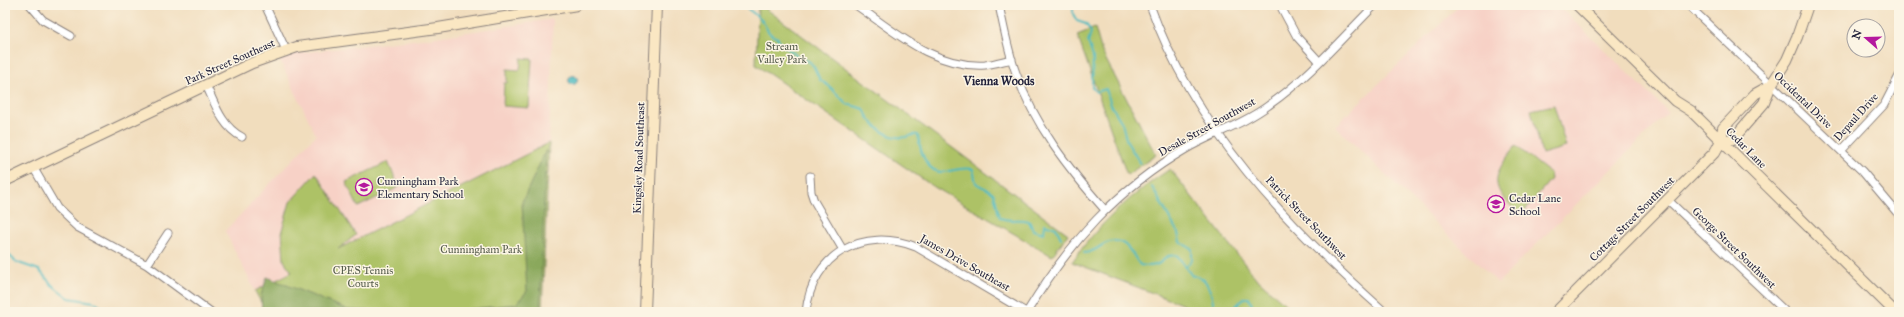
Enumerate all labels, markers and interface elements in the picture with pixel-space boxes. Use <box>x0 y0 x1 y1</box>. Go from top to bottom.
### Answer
north arrow <box>1846 18 1886 58</box>
text: N <box>1849 28 1865 41</box>
street label: Park Street Southeast <box>183 36 277 88</box>
park label: Stream Valley Park <box>756 40 808 66</box>
street label: Occidental Drive <box>1771 69 1835 131</box>
district label: Vienna Woods <box>963 74 1035 88</box>
street label: Depaul Drive <box>1831 90 1881 144</box>
street label: Desale Street Southwest <box>1156 95 1258 159</box>
street label: Kingsley Road Southeast <box>631 102 647 214</box>
street label: Cedar Lane <box>1723 125 1769 171</box>
street label: Patrick Street Southwest <box>1263 174 1349 262</box>
street label: Cottage Street Southwest <box>1587 174 1677 264</box>
place label: Cunningham Park Elementary School <box>377 175 464 201</box>
school or university icon: Cunningham Park Elementary School <box>354 177 374 197</box>
place label: Cedar Lane School <box>1509 192 1561 218</box>
school or university icon: Cedar Lane School <box>1486 194 1506 214</box>
street label: George Street Southwest <box>1689 205 1779 291</box>
street label: James Drive Southeast <box>916 231 1012 295</box>
park label: Cunningham Park <box>440 243 523 256</box>
park label: CPES Tennis Courts <box>333 264 393 290</box>

